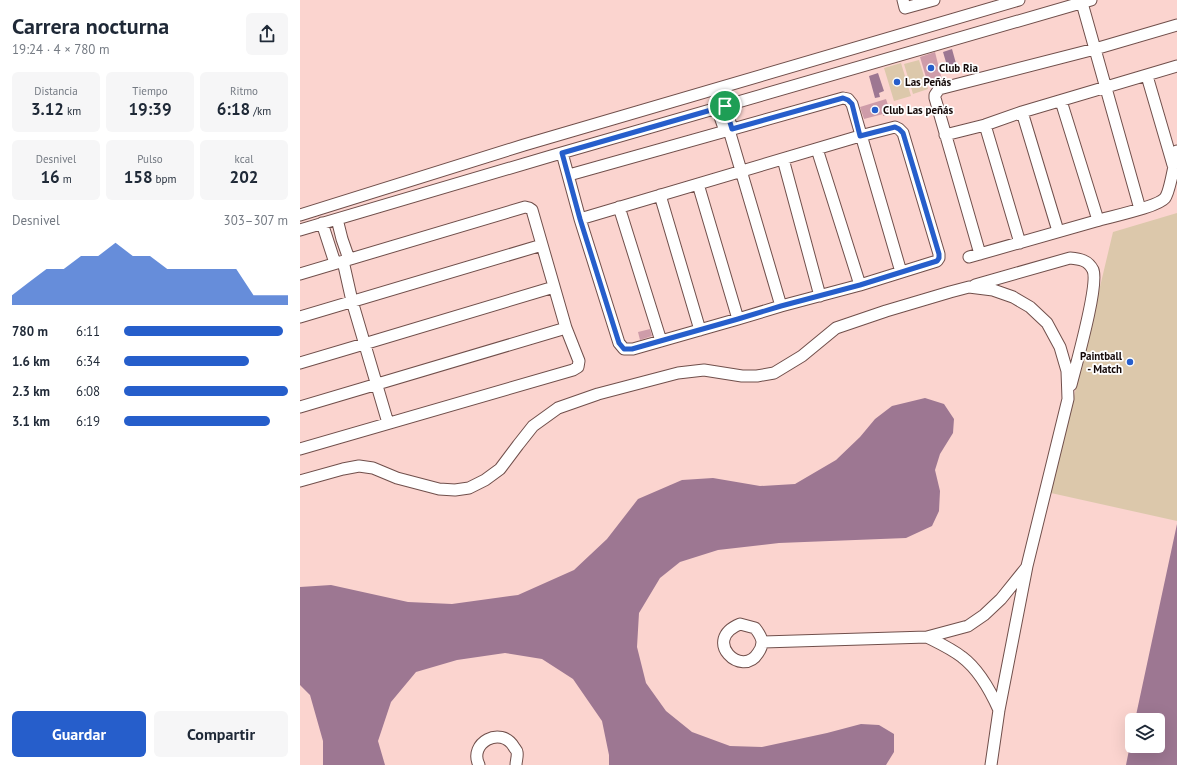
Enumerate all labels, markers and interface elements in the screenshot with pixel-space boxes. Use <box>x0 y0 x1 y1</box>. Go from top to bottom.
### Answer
text: Carrera nocturna <box>12 12 169 40</box>
button: share <box>246 13 288 55</box>
text: 19:24 · 4 × 780 m <box>12 41 109 58</box>
place label: Club Ria <box>939 61 978 75</box>
marker: Club Ria <box>926 63 936 73</box>
place label: Las Peñás <box>905 75 951 89</box>
marker: Las Peñás <box>892 77 902 87</box>
text: Distancia <box>34 84 78 98</box>
text: Tiempo <box>132 84 168 98</box>
text: Ritmo <box>230 84 258 98</box>
pin <box>708 89 742 123</box>
icon: arrive <box>714 95 736 117</box>
text: 3.12 <box>31 98 64 120</box>
text: 19:39 <box>128 98 172 120</box>
text: 6:18 <box>217 98 250 120</box>
place label: Club Las peñás <box>883 103 953 117</box>
text: km <box>64 104 81 118</box>
text: /km <box>250 104 271 118</box>
marker: Club Las peñás <box>870 105 880 115</box>
text: Desnivel <box>36 152 76 166</box>
text: Pulso <box>137 152 163 166</box>
text: kcal <box>235 152 253 166</box>
text: 16 <box>40 166 60 188</box>
text: 158 <box>124 166 153 188</box>
text: 202 <box>230 166 258 188</box>
text: m <box>60 172 72 186</box>
text: bpm <box>153 172 176 186</box>
text: Desnivel <box>12 212 60 229</box>
text: 303–307 m <box>224 212 288 229</box>
text: 780 m <box>12 323 48 340</box>
text: 6:11 <box>76 323 100 340</box>
place label: Paintball - Match <box>1080 349 1123 376</box>
text: 1.6 km <box>12 353 50 370</box>
text: 6:34 <box>76 353 100 370</box>
marker: Paintball - Match <box>1125 357 1135 367</box>
text: 2.3 km <box>12 383 50 400</box>
text: 6:08 <box>76 383 100 400</box>
text: 3.1 km <box>12 413 50 430</box>
text: 6:19 <box>76 413 100 430</box>
button: Guardar <box>12 711 146 757</box>
button: Compartir <box>154 711 288 757</box>
map controls <box>1125 713 1165 753</box>
button: layers <box>1125 713 1165 753</box>

